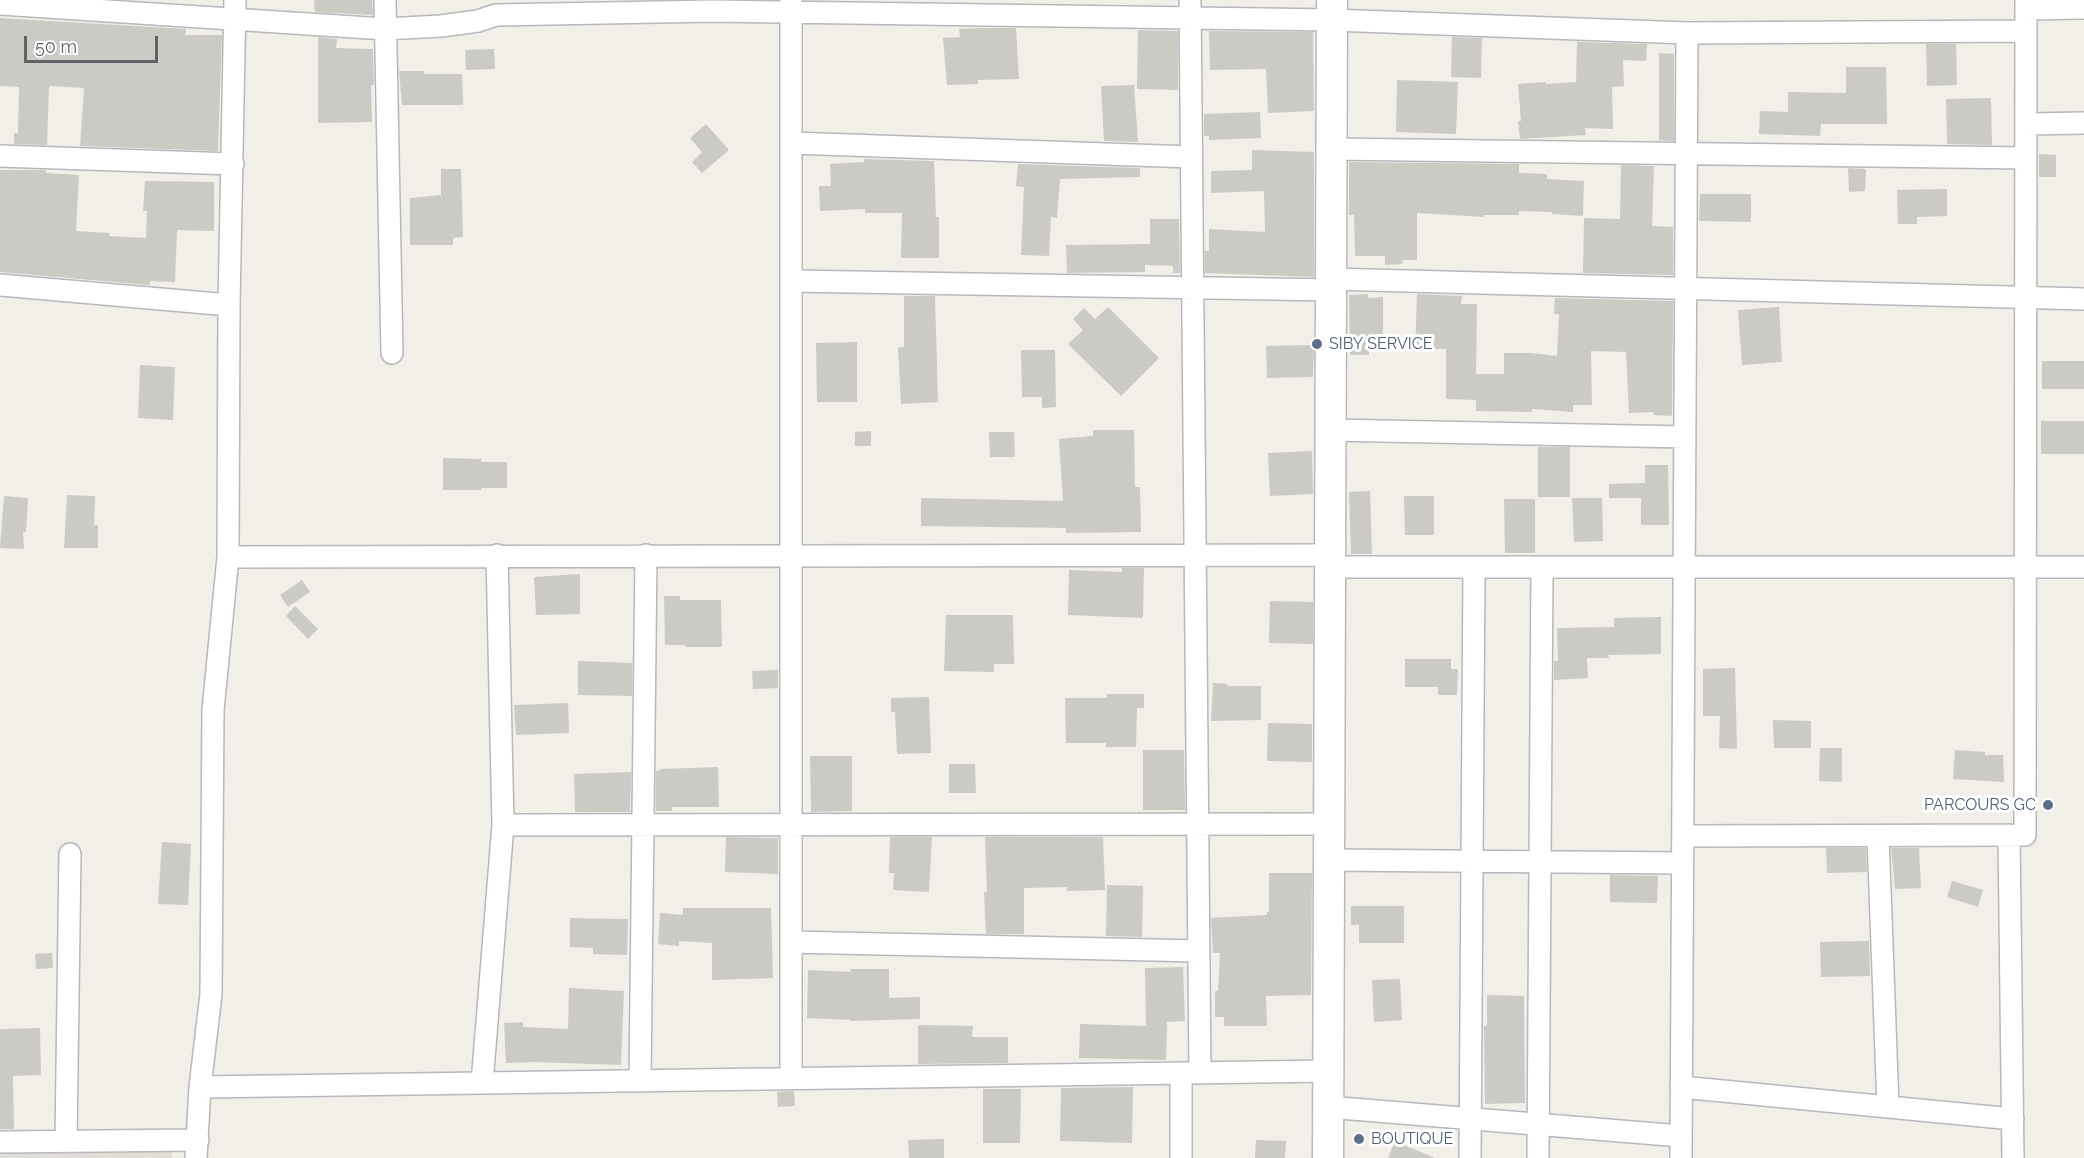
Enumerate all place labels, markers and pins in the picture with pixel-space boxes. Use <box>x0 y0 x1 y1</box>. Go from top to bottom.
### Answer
place label: SIBY SERVICE <box>1329 334 1432 354</box>
marker: SIBY SERVICE <box>1310 337 1324 351</box>
place label: PARCOURS GC <box>1924 795 2036 815</box>
marker: PARCOURS GC <box>2041 798 2055 812</box>
place label: BOUTIQUE <box>1371 1129 1453 1149</box>
marker: BOUTIQUE <box>1352 1132 1366 1146</box>

